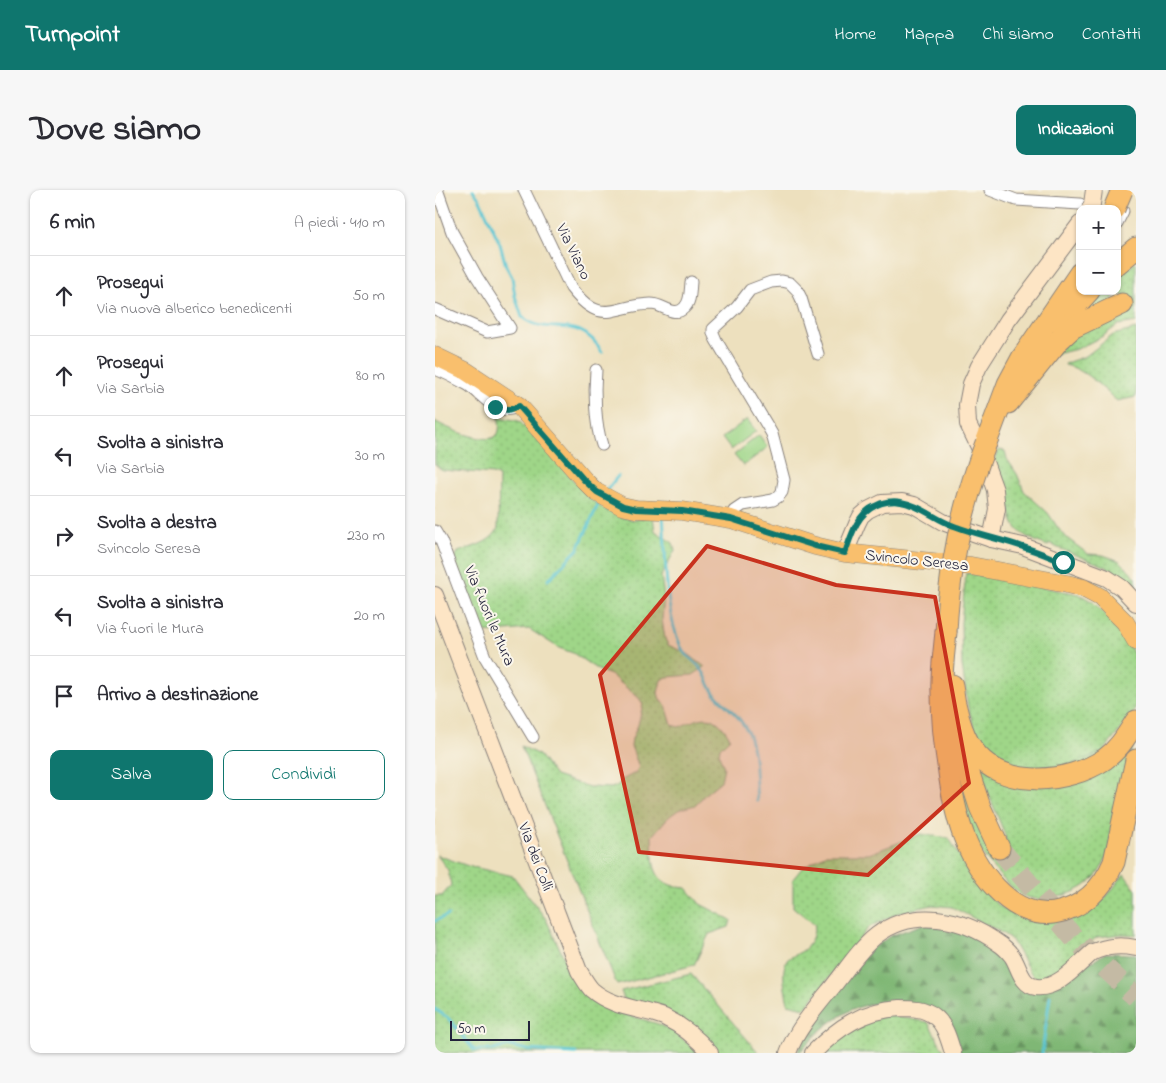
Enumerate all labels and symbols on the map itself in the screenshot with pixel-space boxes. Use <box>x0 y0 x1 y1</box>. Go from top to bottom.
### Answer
street label: Via Viano <box>549 219 597 284</box>
route end <box>484 396 507 419</box>
street label: Svincolo Seresa <box>864 544 970 578</box>
route start <box>1052 551 1075 574</box>
street label: Via fuori le Mura <box>457 561 521 670</box>
street label: Via dei Colli <box>511 818 559 895</box>
scale bar <box>450 1018 530 1041</box>

